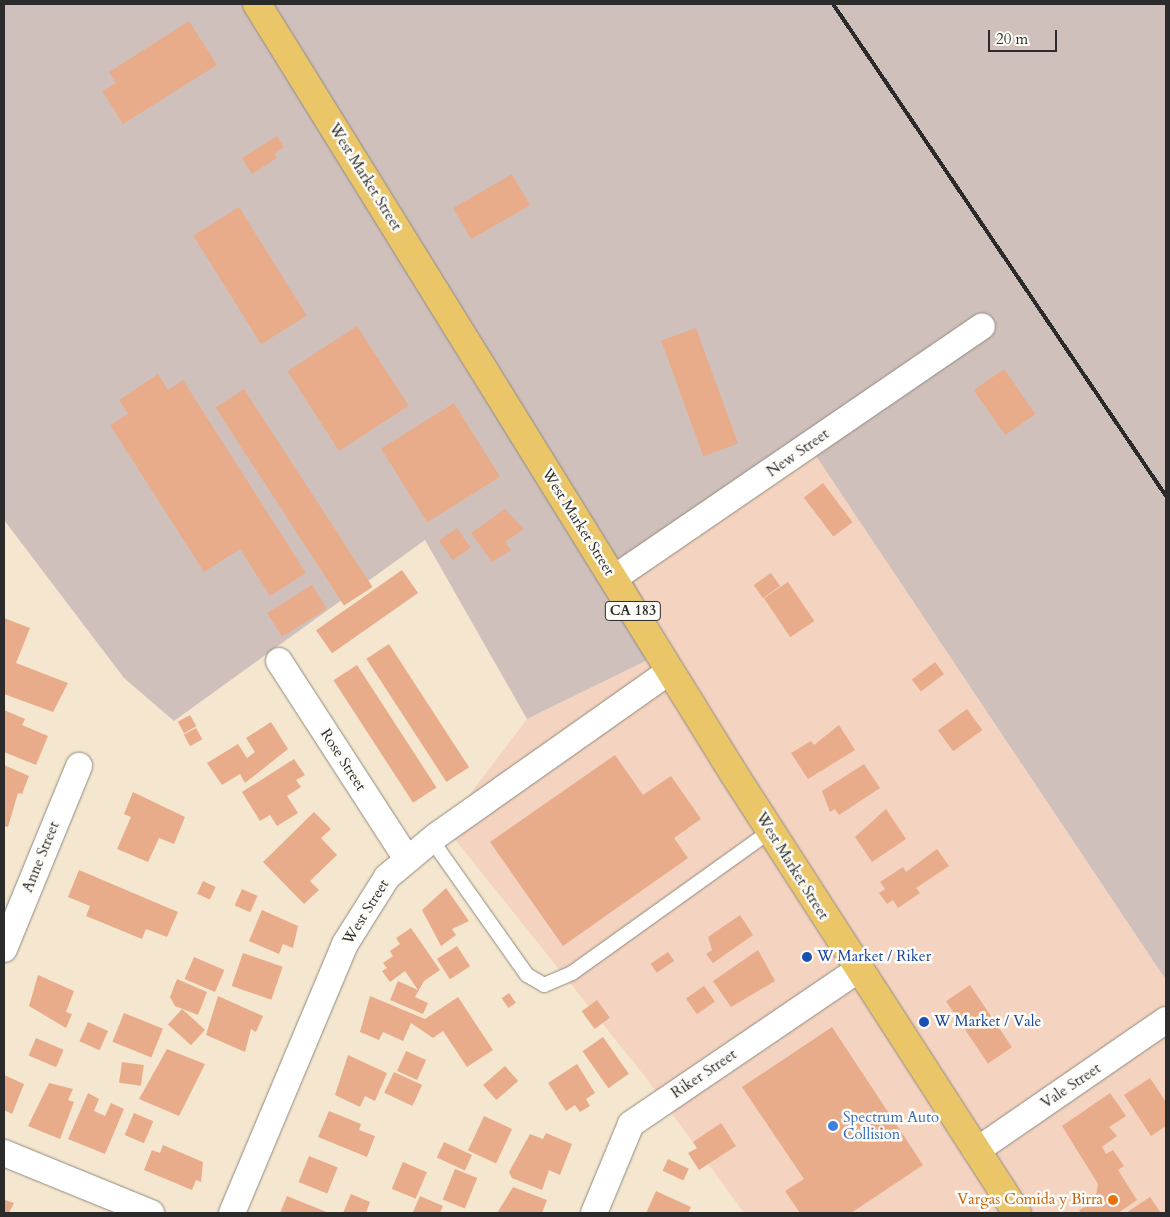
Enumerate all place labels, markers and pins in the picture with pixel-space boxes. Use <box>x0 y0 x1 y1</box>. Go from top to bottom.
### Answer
place label: W Market / Riker <box>817 948 931 966</box>
marker: W Market / Riker <box>801 951 813 963</box>
place label: W Market / Vale <box>934 1013 1041 1031</box>
marker: W Market / Vale <box>918 1016 930 1028</box>
place label: Spectrum Auto Collision <box>843 1108 939 1143</box>
marker: Spectrum Auto Collision <box>827 1120 839 1132</box>
place label: Vargas Comida y Birra <box>957 1191 1103 1209</box>
marker: Vargas Comida y Birra <box>1107 1194 1119 1206</box>

